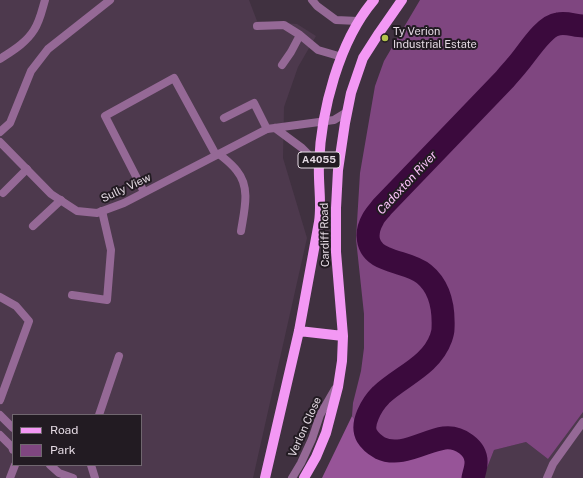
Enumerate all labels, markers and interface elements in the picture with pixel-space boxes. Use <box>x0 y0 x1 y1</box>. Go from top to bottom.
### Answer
place label: Ty Verion Industrial Estate <box>393 25 477 51</box>
marker: Ty Verion Industrial Estate <box>380 33 390 43</box>
water label: Cadoxton River <box>374 148 440 218</box>
road number: A4055 <box>298 152 340 168</box>
street label: Sully View <box>99 171 153 205</box>
street label: Cardiff Road <box>318 203 332 267</box>
street label: Verlon Close <box>286 395 324 459</box>
legend <box>12 414 142 466</box>
text: Road <box>50 423 78 437</box>
text: Park <box>50 443 76 457</box>

